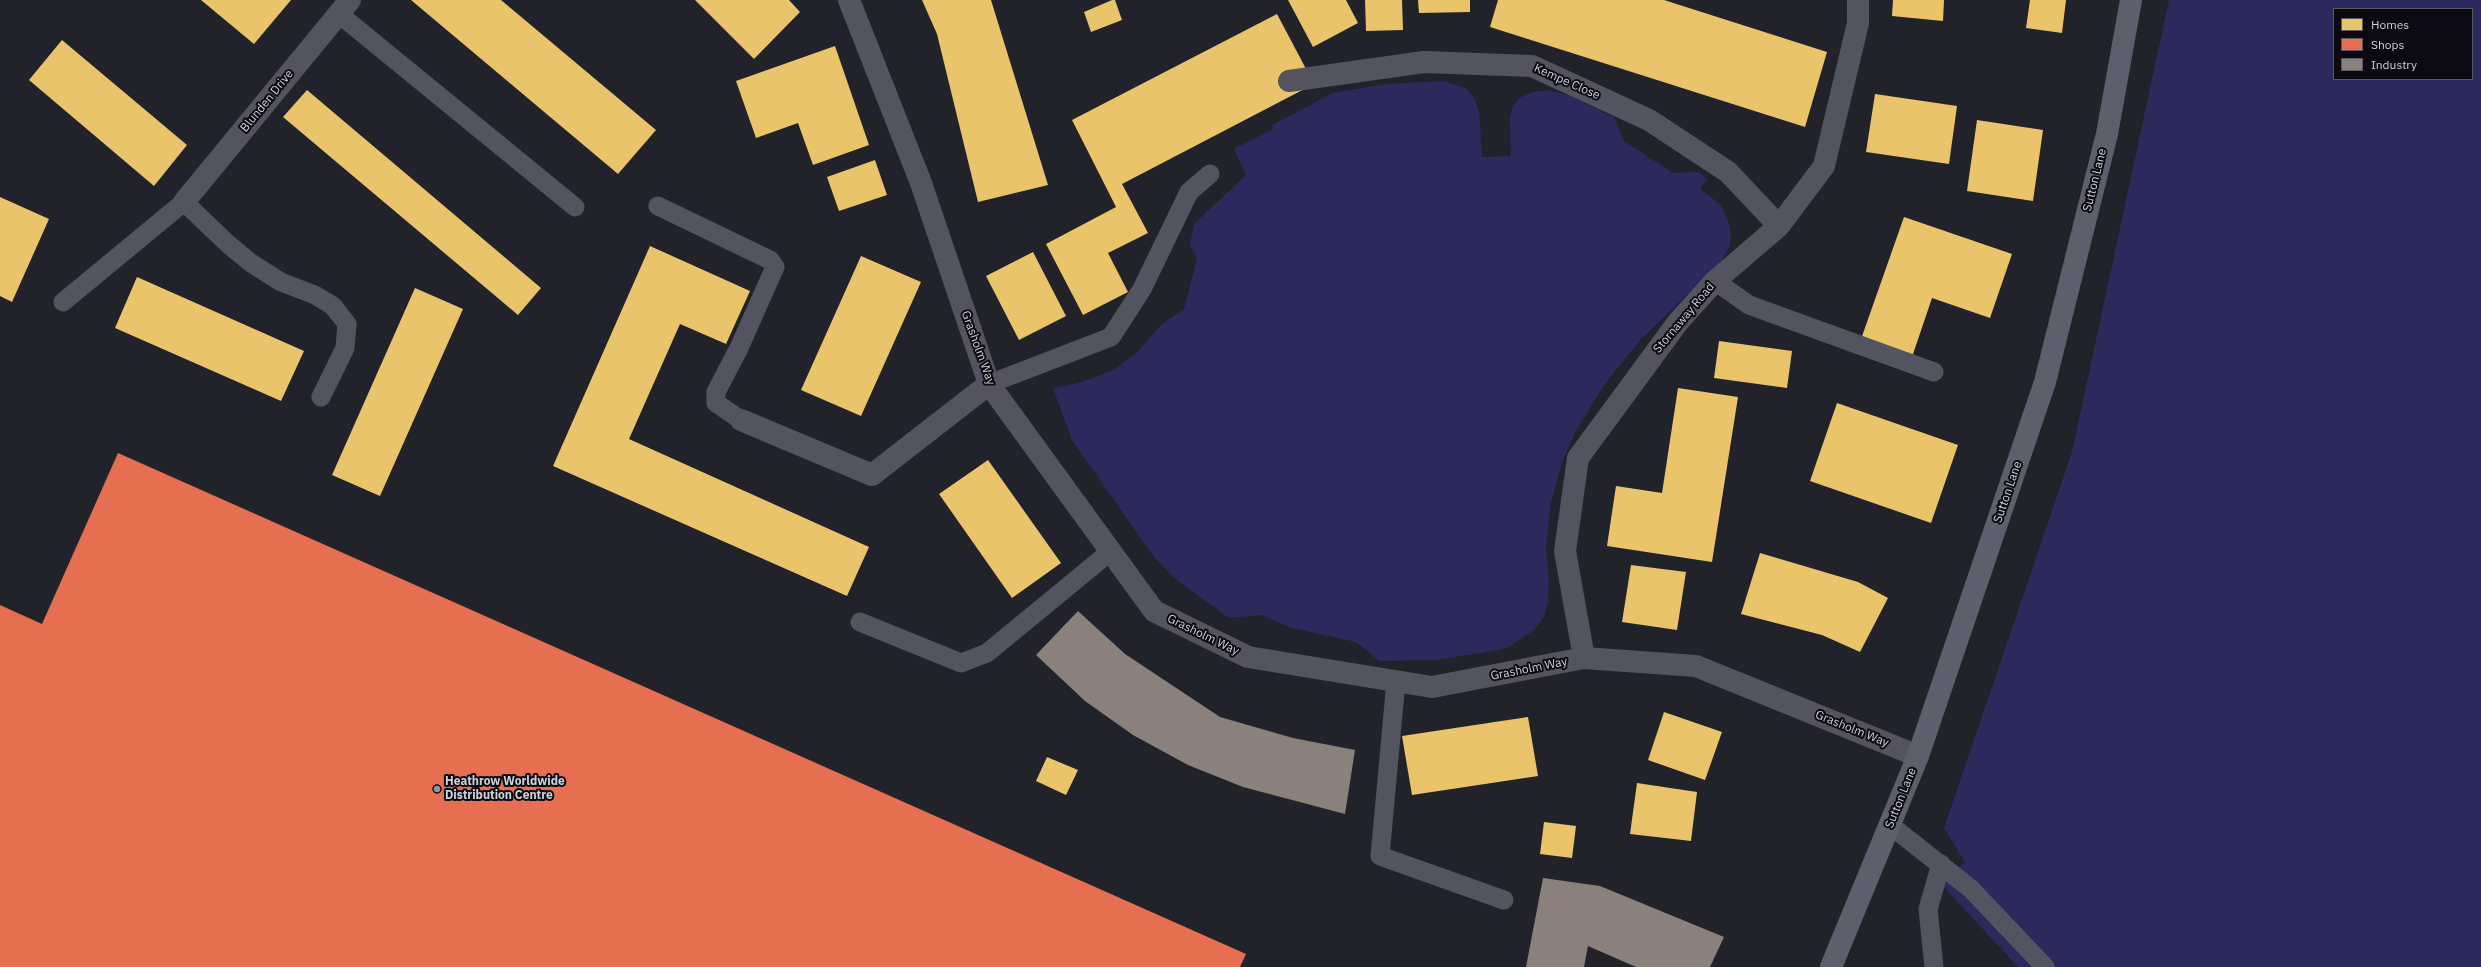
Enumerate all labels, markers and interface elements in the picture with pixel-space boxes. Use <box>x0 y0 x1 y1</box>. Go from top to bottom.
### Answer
legend <box>2333 8 2473 80</box>
text: Homes <box>2371 17 2409 32</box>
text: Shops <box>2371 37 2404 52</box>
text: Industry <box>2371 57 2417 72</box>
street label: Kempe Close <box>1532 61 1602 103</box>
street label: Blunden Drive <box>238 67 296 135</box>
street label: Sutton Lane <box>2080 147 2110 213</box>
street label: Stornaway Road <box>1650 280 1718 356</box>
street label: Grasholm Way <box>958 309 998 387</box>
street label: Sutton Lane <box>1991 459 2025 525</box>
street label: Grasholm Way <box>1165 611 1241 659</box>
street label: Grasholm Way <box>1489 654 1569 684</box>
street label: Grasholm Way <box>1813 708 1891 750</box>
street label: Sutton Lane <box>1882 766 1920 830</box>
place label: Heathrow Worldwide Distribution Centre <box>445 775 565 803</box>
marker: Heathrow Worldwide Distribution Centre <box>432 784 442 794</box>

